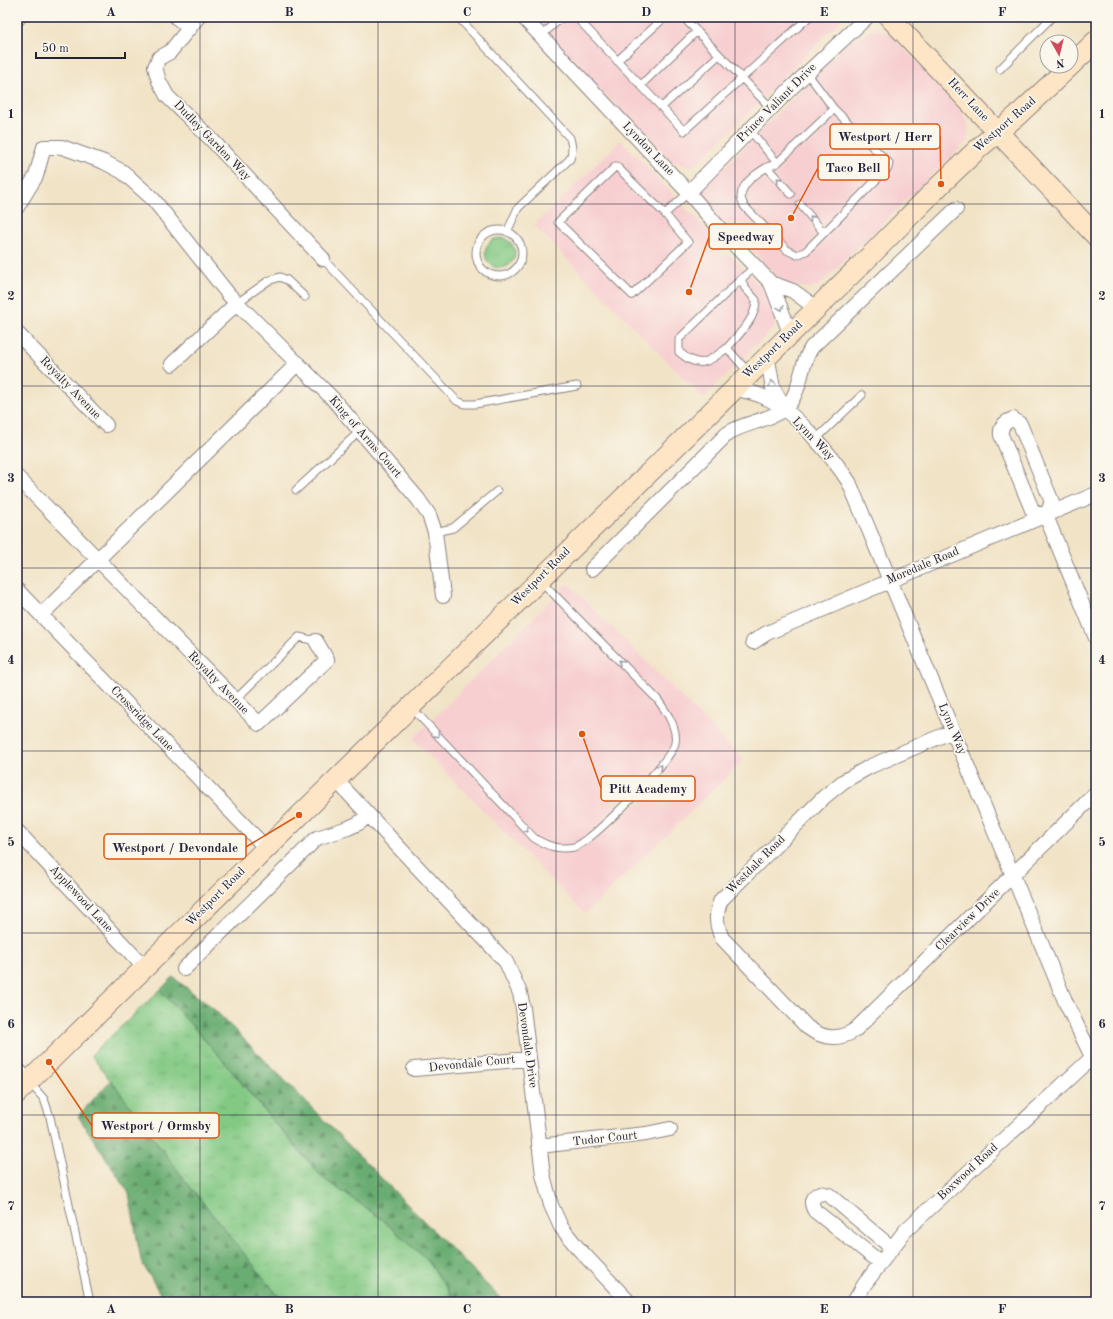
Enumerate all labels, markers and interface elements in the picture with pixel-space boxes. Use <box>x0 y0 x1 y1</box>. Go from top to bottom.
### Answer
text: A <box>106 6 116 19</box>
text: B <box>284 6 294 19</box>
text: C <box>463 6 471 19</box>
text: D <box>641 6 651 19</box>
text: E <box>820 6 829 19</box>
text: F <box>998 6 1007 19</box>
scale bar <box>36 34 125 60</box>
north arrow <box>1039 34 1079 74</box>
text: 50 m <box>42 42 69 55</box>
text: N <box>1055 56 1065 69</box>
street label: Prince Valiant Drive <box>735 61 819 145</box>
street label: Herr Lane <box>945 76 991 124</box>
street label: Westport Road <box>972 95 1038 155</box>
street label: Dudley Garden Way <box>171 99 253 184</box>
text: 1 <box>7 108 15 121</box>
text: 1 <box>1098 108 1106 121</box>
street label: Lyndon Lane <box>620 120 677 178</box>
callout: Westport / Herr <box>830 124 940 149</box>
text: Westport / Herr <box>838 131 933 144</box>
callout: Taco Bell <box>818 155 889 180</box>
text: Taco Bell <box>826 162 880 175</box>
one-way arrow <box>776 177 783 185</box>
one-way arrow <box>810 216 817 223</box>
callout: Speedway <box>709 224 782 249</box>
text: Speedway <box>718 231 775 244</box>
text: 2 <box>7 290 15 303</box>
text: 2 <box>1098 290 1106 303</box>
one-way arrow <box>776 304 785 311</box>
street label: Westport Road <box>741 319 805 381</box>
street label: Royalty Avenue <box>37 354 103 422</box>
one-way arrow <box>769 380 777 386</box>
street label: King of Arms Court <box>326 394 404 480</box>
street label: Lynn Way <box>790 415 837 463</box>
text: 3 <box>7 472 15 485</box>
text: 3 <box>1098 472 1106 485</box>
street label: Westport Road <box>509 545 573 609</box>
street label: Moredale Road <box>885 545 961 587</box>
street label: Royalty Avenue <box>185 649 251 717</box>
text: 4 <box>7 654 15 667</box>
text: 4 <box>1098 654 1106 667</box>
one-way arrow <box>618 659 626 667</box>
street label: Crossridge Lane <box>108 684 176 754</box>
street label: Lynn Way <box>936 701 968 757</box>
one-way arrow <box>432 730 440 738</box>
one-way arrow <box>655 764 662 772</box>
callout: Pitt Academy <box>601 776 695 801</box>
text: Pitt Academy <box>609 783 687 796</box>
one-way arrow <box>521 825 528 833</box>
street label: Westdale Road <box>724 833 788 897</box>
callout: Westport / Devondale <box>104 834 246 859</box>
text: 5 <box>7 836 15 849</box>
text: 5 <box>1098 836 1106 849</box>
text: Westport / Devondale <box>112 842 238 855</box>
street label: Applewood Lane <box>47 863 115 935</box>
street label: Westport Road <box>184 865 248 929</box>
street label: Clearview Drive <box>934 886 1003 954</box>
street label: Devondale Drive <box>515 1001 539 1089</box>
text: 6 <box>7 1018 15 1031</box>
text: 6 <box>1098 1018 1106 1031</box>
street label: Devondale Court <box>428 1053 516 1075</box>
callout: Westport / Ormsby <box>92 1113 219 1138</box>
text: Westport / Ormsby <box>101 1120 212 1133</box>
street label: Tudor Court <box>572 1130 638 1148</box>
street label: Boxwood Road <box>936 1141 1000 1203</box>
text: 7 <box>7 1200 15 1213</box>
text: 7 <box>1098 1200 1106 1213</box>
text: A <box>106 1303 116 1316</box>
text: B <box>284 1303 294 1316</box>
text: C <box>463 1303 471 1316</box>
text: D <box>641 1303 651 1316</box>
text: E <box>820 1303 829 1316</box>
text: F <box>998 1303 1007 1316</box>

